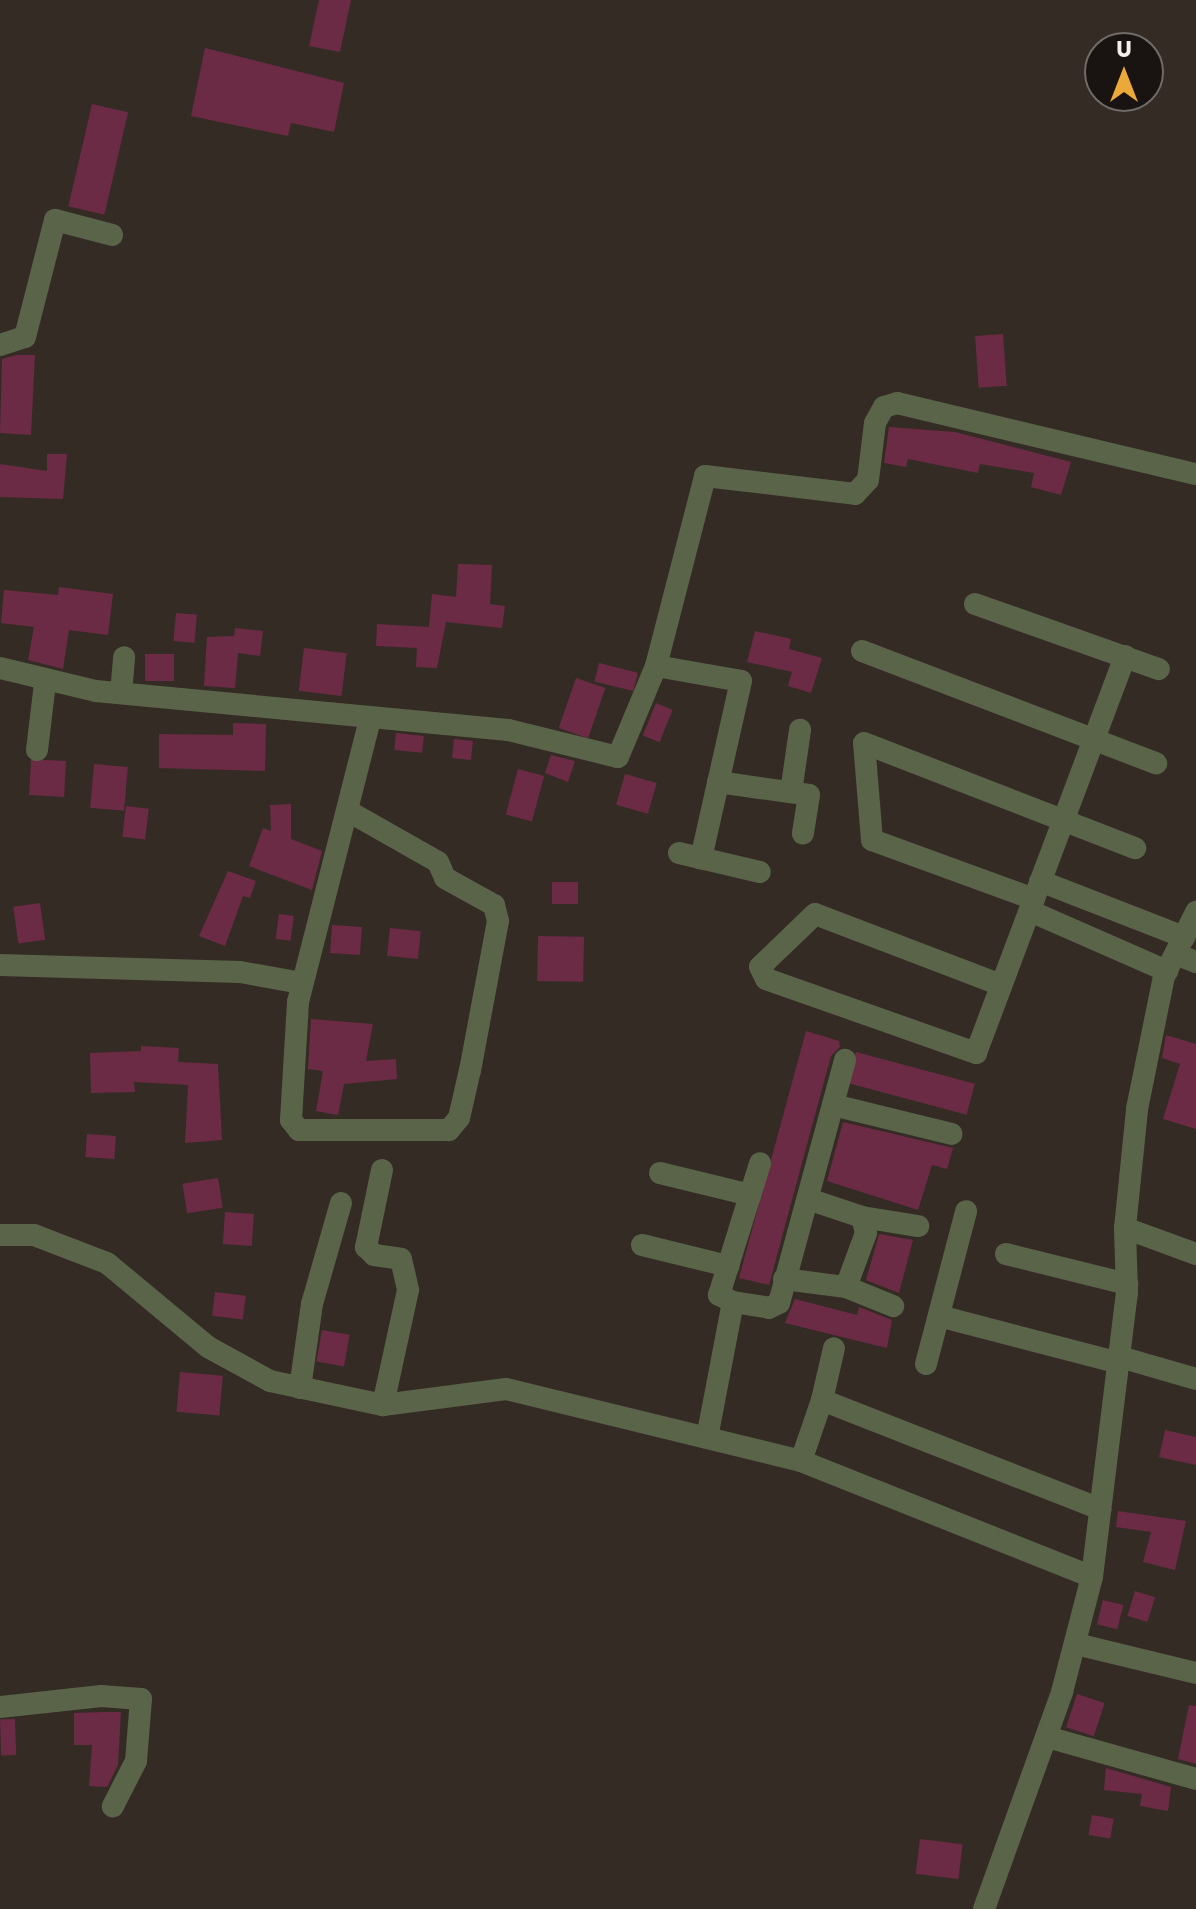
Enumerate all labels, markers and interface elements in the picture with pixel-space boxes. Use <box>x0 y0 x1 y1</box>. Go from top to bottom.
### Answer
north arrow <box>1084 32 1164 112</box>
text: U <box>1116 34 1132 65</box>

